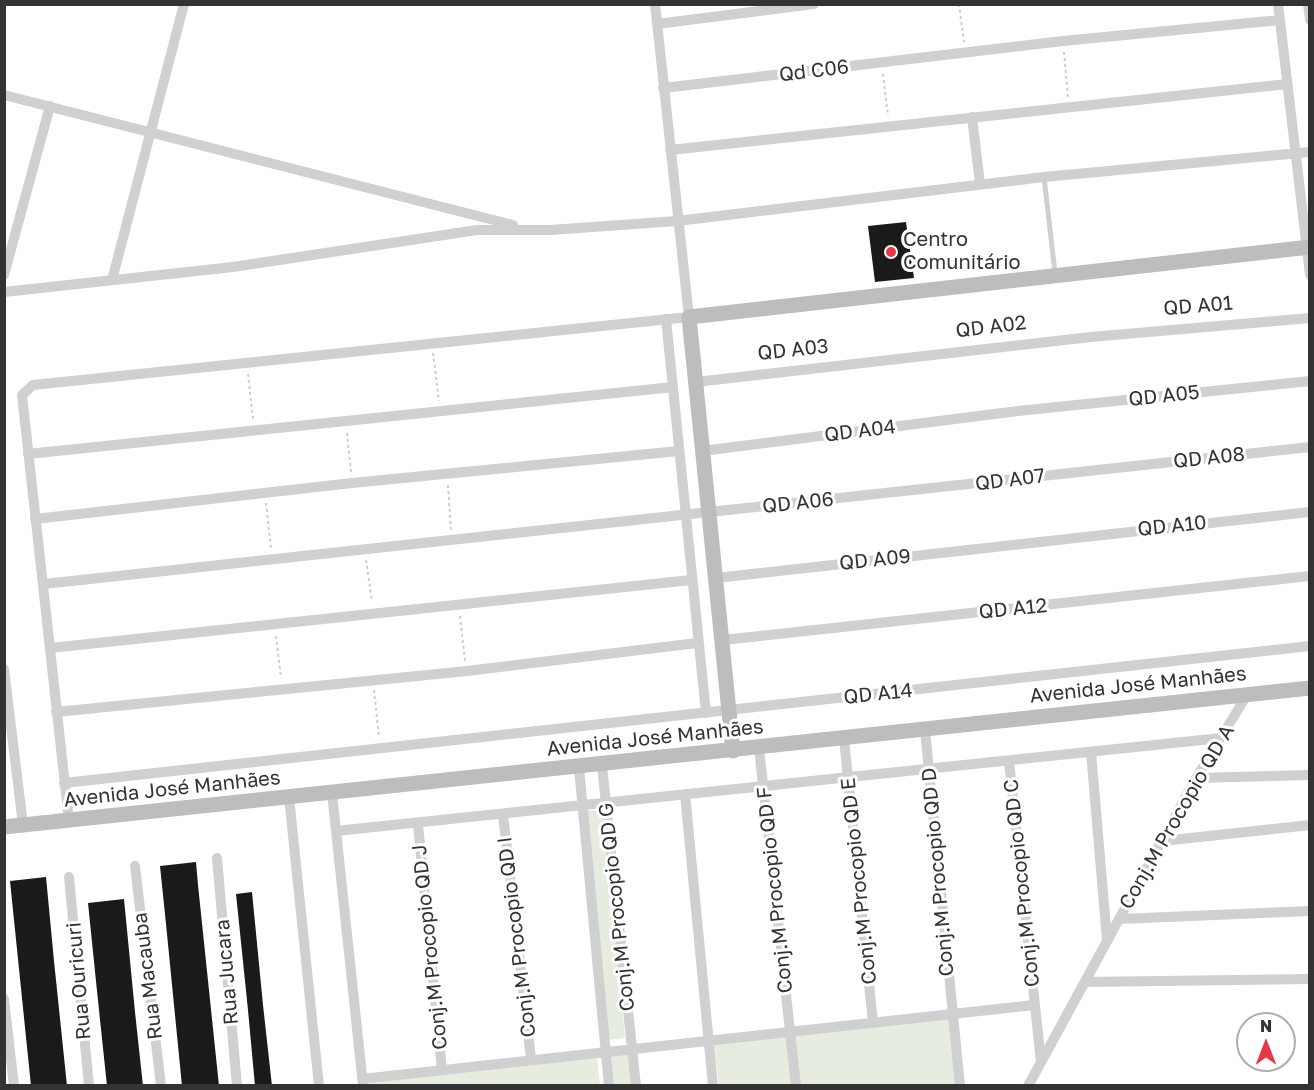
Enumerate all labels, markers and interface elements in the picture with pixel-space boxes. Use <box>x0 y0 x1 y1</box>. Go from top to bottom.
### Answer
street label: Qd C06 <box>778 55 850 87</box>
place label: Centro Comunitário <box>903 228 1021 275</box>
marker: Centro Comunitário <box>884 245 898 259</box>
street label: QD A01 <box>1162 291 1234 321</box>
street label: QD A02 <box>954 311 1028 343</box>
street label: QD A03 <box>756 334 830 366</box>
street label: QD A05 <box>1127 380 1201 412</box>
street label: QD A04 <box>823 415 897 447</box>
street label: QD A08 <box>1172 442 1246 474</box>
street label: QD A07 <box>974 464 1046 496</box>
street label: QD A06 <box>761 487 835 519</box>
street label: QD A10 <box>1136 510 1208 542</box>
street label: QD A09 <box>838 544 912 576</box>
street label: QD A12 <box>978 593 1048 625</box>
street label: Avenida José Manhães <box>1028 662 1248 708</box>
street label: QD A14 <box>842 678 914 710</box>
street label: Avenida José Manhães <box>545 715 765 761</box>
street label: Conj.M Procopio QD A <box>1114 721 1240 913</box>
street label: Avenida José Manhães <box>62 766 282 812</box>
street label: Conj.M Procopio QD D <box>917 767 959 977</box>
street label: Conj.M Procopio QD E <box>836 776 882 986</box>
street label: Conj.M Procopio QD C <box>999 778 1045 988</box>
street label: Conj.M Procopio QD F <box>752 786 798 994</box>
street label: Conj.M Procopio QD G <box>594 802 640 1012</box>
street label: Conj.M Procopio QD I <box>493 835 541 1039</box>
street label: Conj.M Procopio QD J <box>407 843 453 1051</box>
street label: Rua Macauba <box>128 911 168 1041</box>
street label: Rua Jucara <box>210 918 244 1026</box>
street label: Rua Ouricuri <box>62 921 96 1041</box>
north arrow <box>1236 1012 1296 1072</box>
text: N <box>1260 1016 1272 1036</box>

